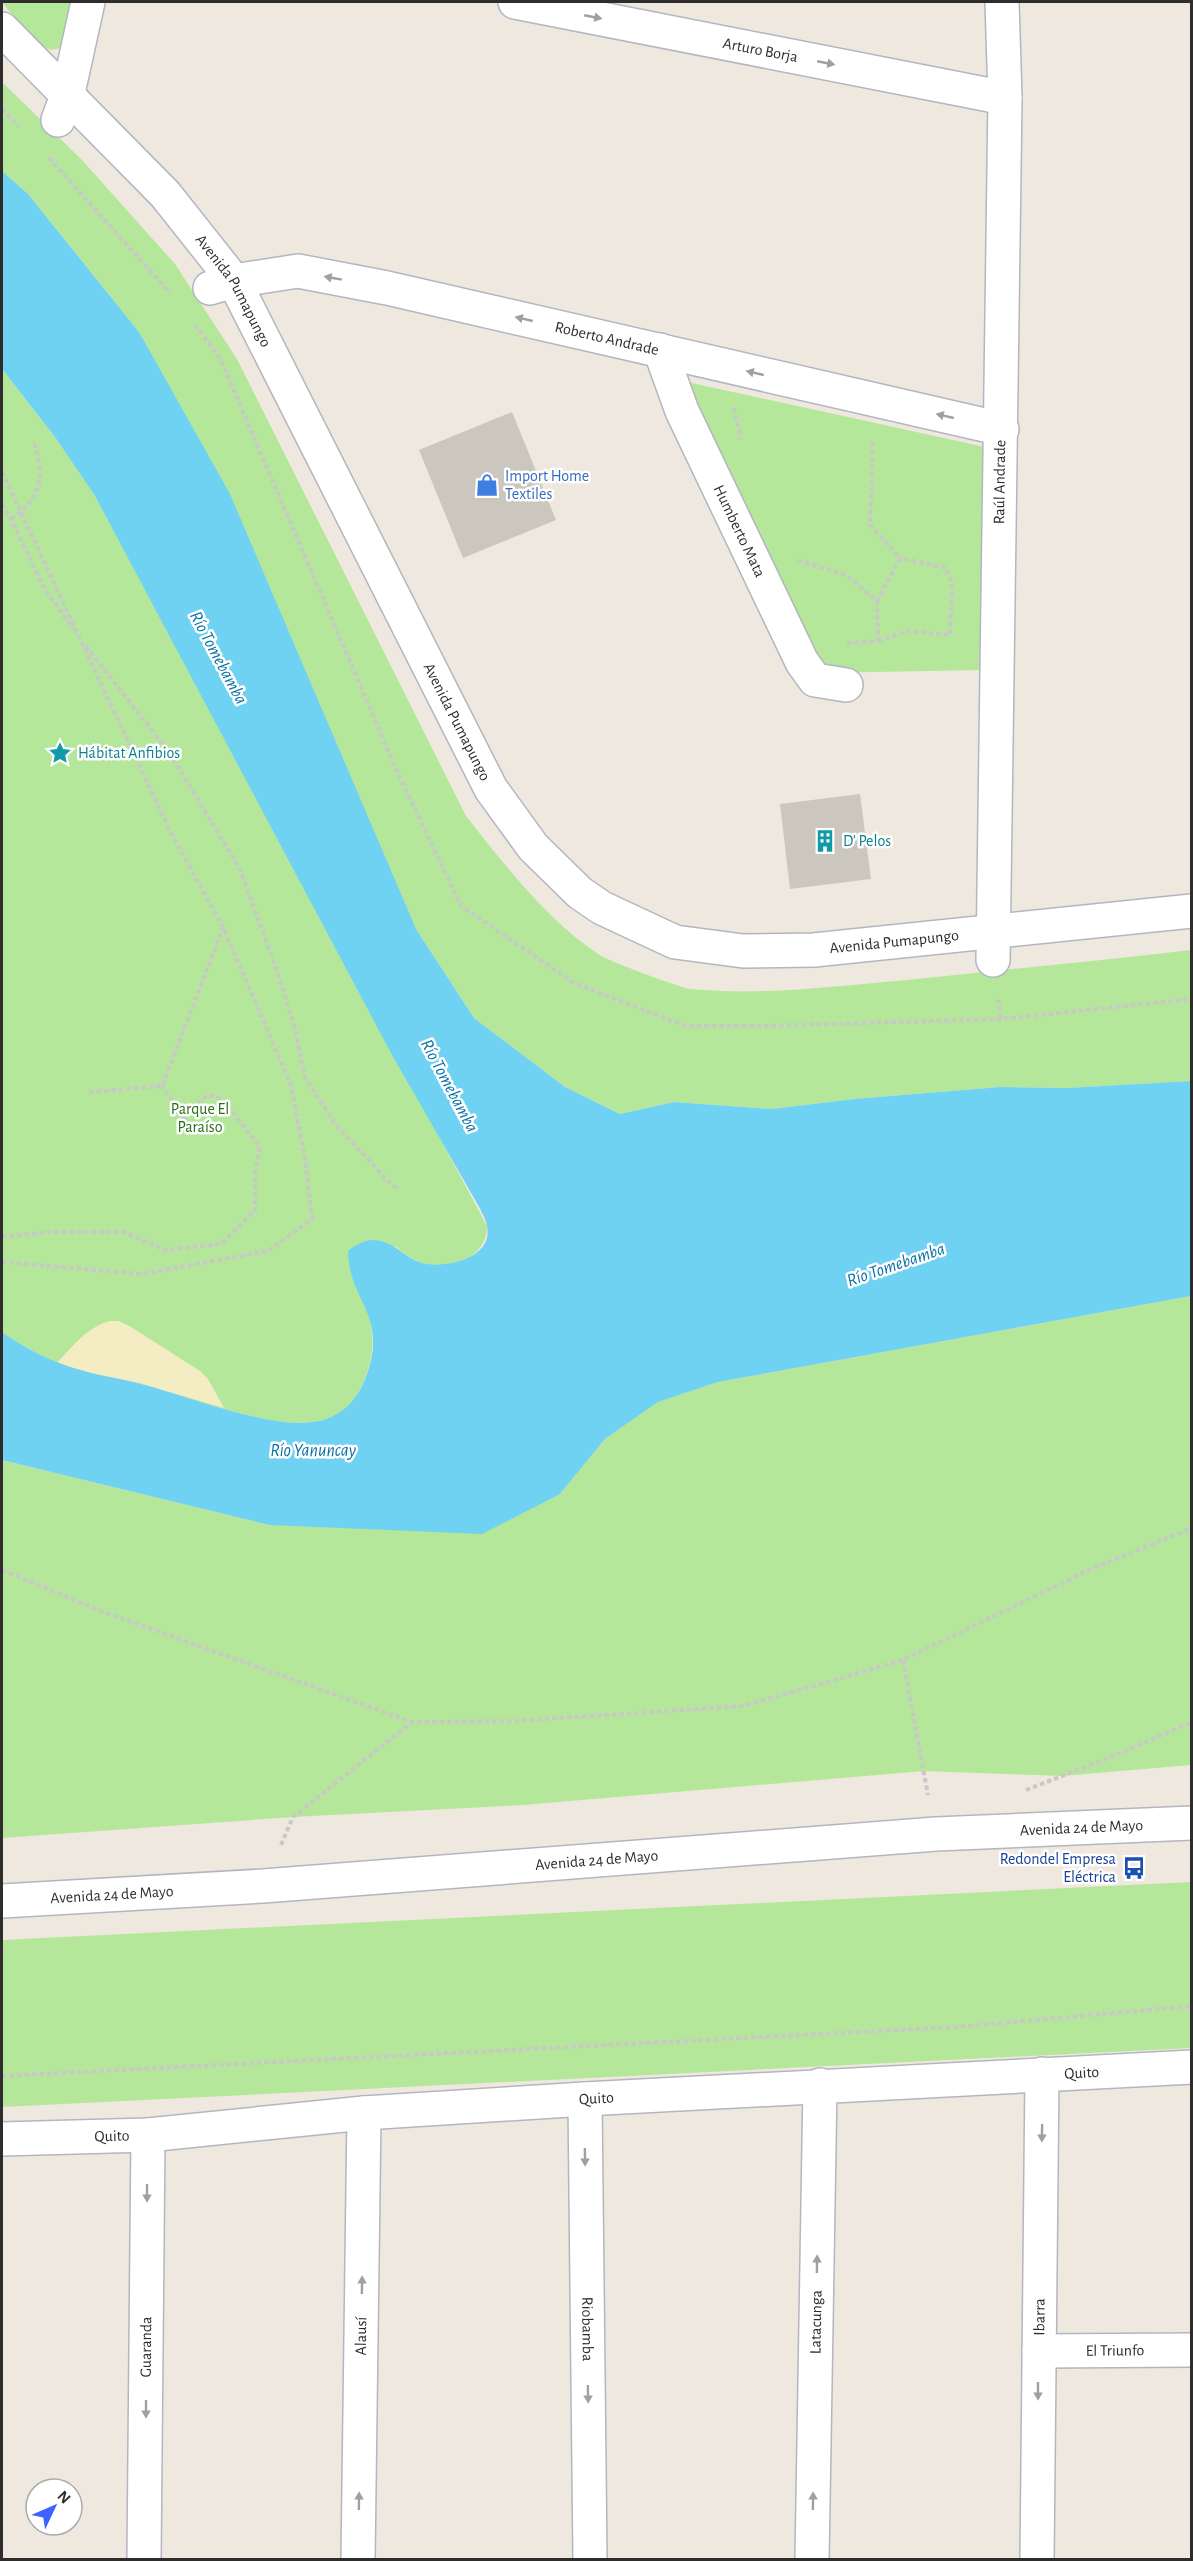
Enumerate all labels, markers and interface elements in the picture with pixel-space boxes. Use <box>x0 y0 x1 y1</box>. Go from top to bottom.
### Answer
one-way arrow <box>584 13 603 22</box>
street label: Arturo Borja <box>721 35 799 65</box>
one-way arrow <box>817 59 836 68</box>
street label: Avenida Pumapungo <box>192 231 274 350</box>
one-way arrow <box>323 273 342 282</box>
one-way arrow <box>514 314 533 323</box>
street label: Roberto Andrade <box>553 319 660 358</box>
one-way arrow <box>745 367 764 377</box>
one-way arrow <box>935 411 954 420</box>
street label: Raúl Andrade <box>991 440 1008 524</box>
place label: Import Home Textiles <box>505 468 589 502</box>
shop icon: Import Home Textiles <box>474 472 500 498</box>
street label: Humberto Mata <box>711 482 768 580</box>
water label: Río Tomebamba <box>186 609 250 708</box>
street label: Avenida Pumapungo <box>421 660 494 783</box>
place icon: Hábitat Anfibios <box>47 740 73 766</box>
place label: Hábitat Anfibios <box>78 745 180 761</box>
building icon: D' Pelos <box>812 828 838 854</box>
place label: D' Pelos <box>843 833 891 849</box>
street label: Avenida Pumapungo <box>829 927 960 956</box>
water label: Río Tomebamba <box>417 1037 481 1136</box>
park label: Parque El Paraíso <box>171 1101 229 1135</box>
water label: Río Tomebamba <box>845 1240 947 1290</box>
water label: Río Yanuncay <box>270 1442 356 1460</box>
street label: Avenida 24 de Mayo <box>1019 1817 1144 1838</box>
street label: Avenida 24 de Mayo <box>534 1847 659 1873</box>
place label: Redondel Empresa Eléctrica <box>1000 1851 1116 1885</box>
bus stop icon: Redondel Empresa Eléctrica <box>1121 1855 1147 1881</box>
street label: Avenida 24 de Mayo <box>50 1883 174 1906</box>
street label: Quito <box>1064 2064 1100 2083</box>
street label: Quito <box>578 2089 614 2108</box>
one-way arrow <box>1037 2123 1046 2142</box>
street label: Quito <box>94 2128 130 2145</box>
one-way arrow <box>581 2148 590 2167</box>
one-way arrow <box>142 2184 152 2203</box>
one-way arrow <box>813 2255 822 2274</box>
one-way arrow <box>357 2276 367 2295</box>
street label: Latacunga <box>807 2290 825 2354</box>
street label: Riobamba <box>579 2297 596 2361</box>
street label: Ibarra <box>1031 2298 1048 2336</box>
street label: Guaranda <box>138 2316 154 2378</box>
street label: Alausí <box>353 2317 369 2355</box>
street label: El Triunfo <box>1086 2342 1145 2359</box>
one-way arrow <box>1033 2381 1043 2400</box>
one-way arrow <box>583 2385 593 2404</box>
one-way arrow <box>141 2400 151 2419</box>
north arrow <box>24 2477 84 2537</box>
text: N <box>54 2488 74 2507</box>
one-way arrow <box>354 2492 364 2511</box>
one-way arrow <box>809 2492 818 2511</box>

